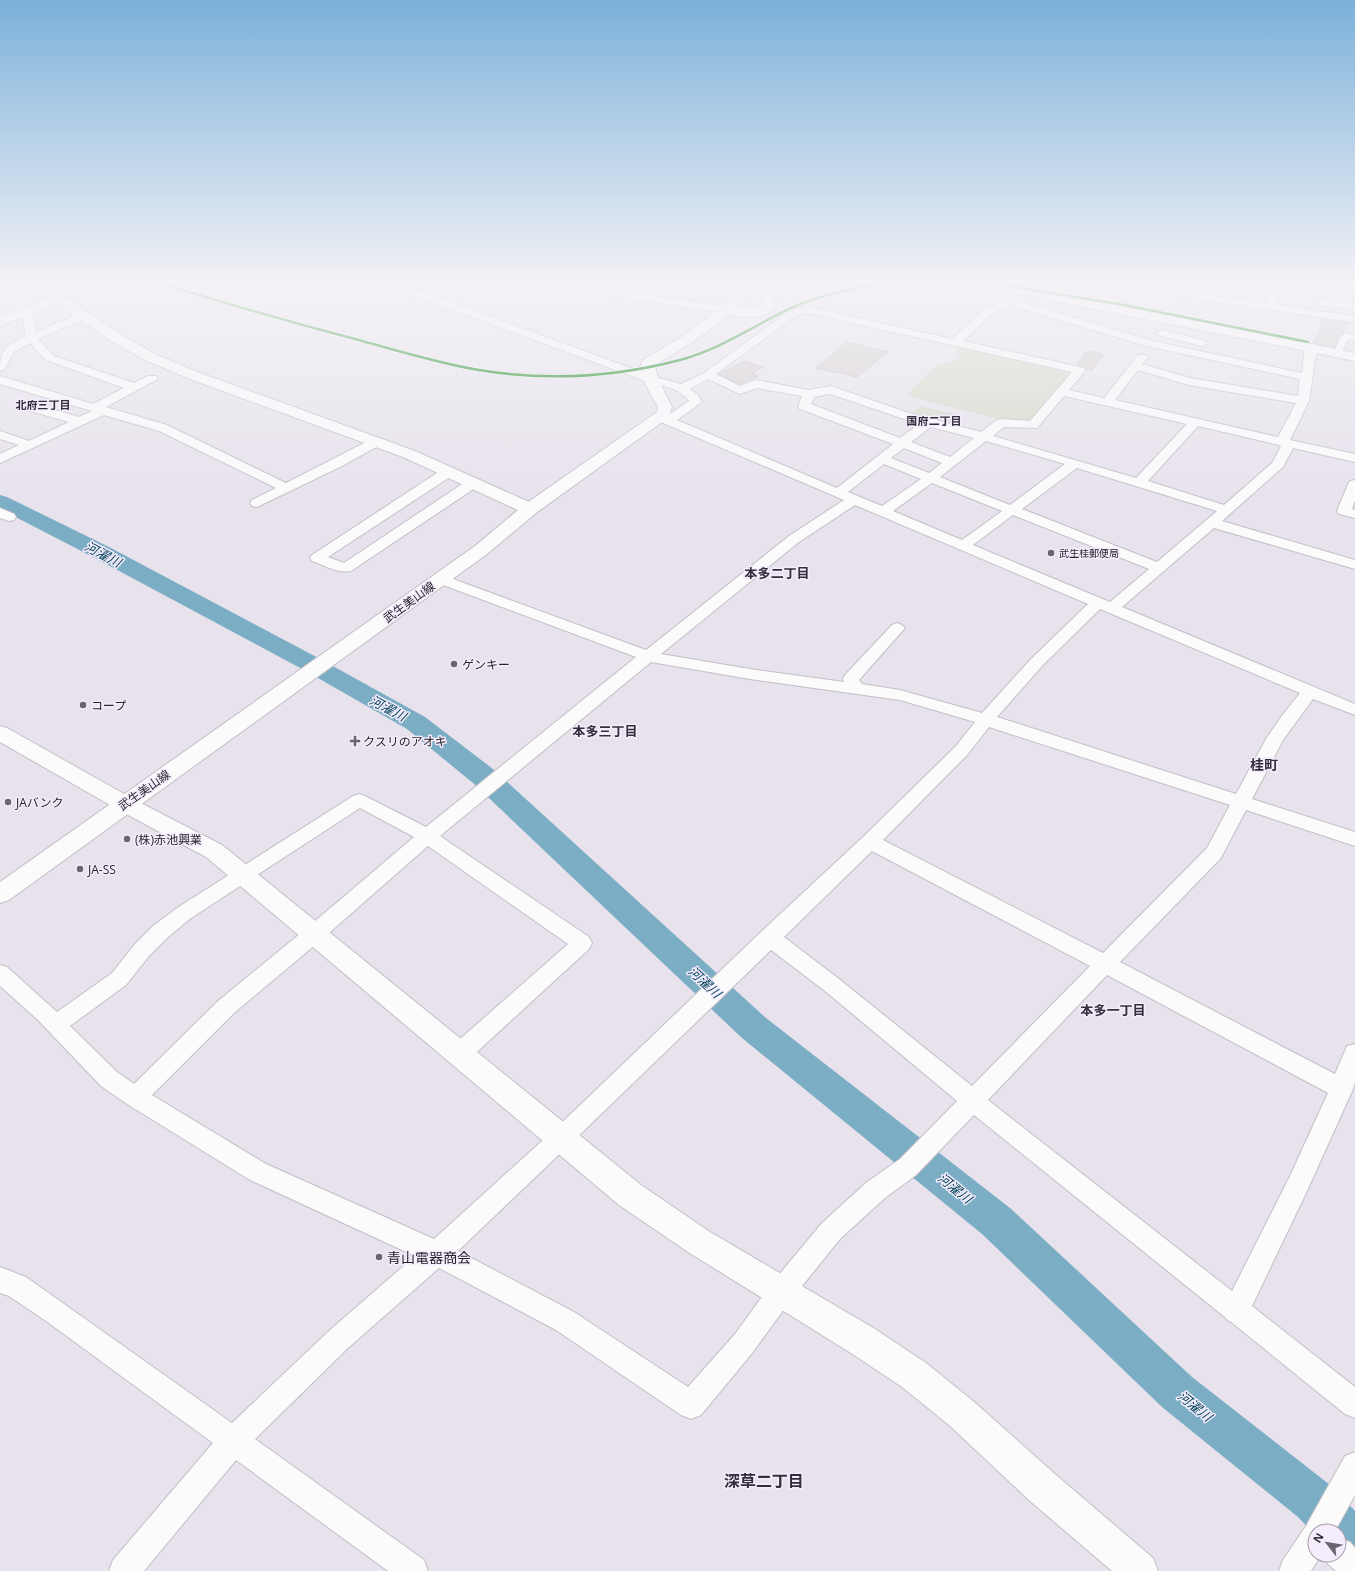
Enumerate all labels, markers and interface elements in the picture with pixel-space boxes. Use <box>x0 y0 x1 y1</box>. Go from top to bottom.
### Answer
district label: 北府三丁目 <box>16 397 71 412</box>
district label: 国府二丁目 <box>907 413 962 428</box>
water label: 河濯川 <box>82 537 126 572</box>
place label: 武生桂郵便局 <box>1059 546 1119 560</box>
marker: 武生桂郵便局 <box>1046 548 1056 558</box>
district label: 本多二丁目 <box>744 564 810 582</box>
street label: 武生美山線 <box>380 577 438 627</box>
place label: ゲンキー <box>462 656 510 673</box>
marker: ゲンキー <box>449 659 459 669</box>
water label: 河濯川 <box>367 691 411 726</box>
place label: コープ <box>91 697 126 714</box>
marker: コープ <box>78 700 88 710</box>
district label: 本多三丁目 <box>572 722 638 740</box>
place label: クスリのアオキ <box>363 733 447 750</box>
marker: クスリのアオキ <box>350 736 360 746</box>
district label: 桂町 <box>1250 755 1278 774</box>
street label: 武生美山線 <box>115 766 173 814</box>
place label: JAバンク <box>15 794 63 811</box>
marker: JAバンク <box>3 797 13 807</box>
place label: (株)赤池興業 <box>135 831 202 848</box>
marker: (株)赤池興業 <box>122 834 132 844</box>
place label: JA-SS <box>87 861 116 878</box>
marker: JA-SS <box>75 864 85 874</box>
water label: 河濯川 <box>685 962 727 1003</box>
district label: 本多一丁目 <box>1080 1001 1146 1019</box>
water label: 河濯川 <box>934 1169 977 1209</box>
place label: 青山電器商会 <box>387 1248 471 1267</box>
marker: 青山電器商会 <box>374 1252 384 1262</box>
water label: 河濯川 <box>1174 1387 1217 1427</box>
district label: 深草二丁目 <box>724 1470 804 1492</box>
north arrow <box>1307 1523 1347 1563</box>
text: N <box>1309 1530 1327 1545</box>

